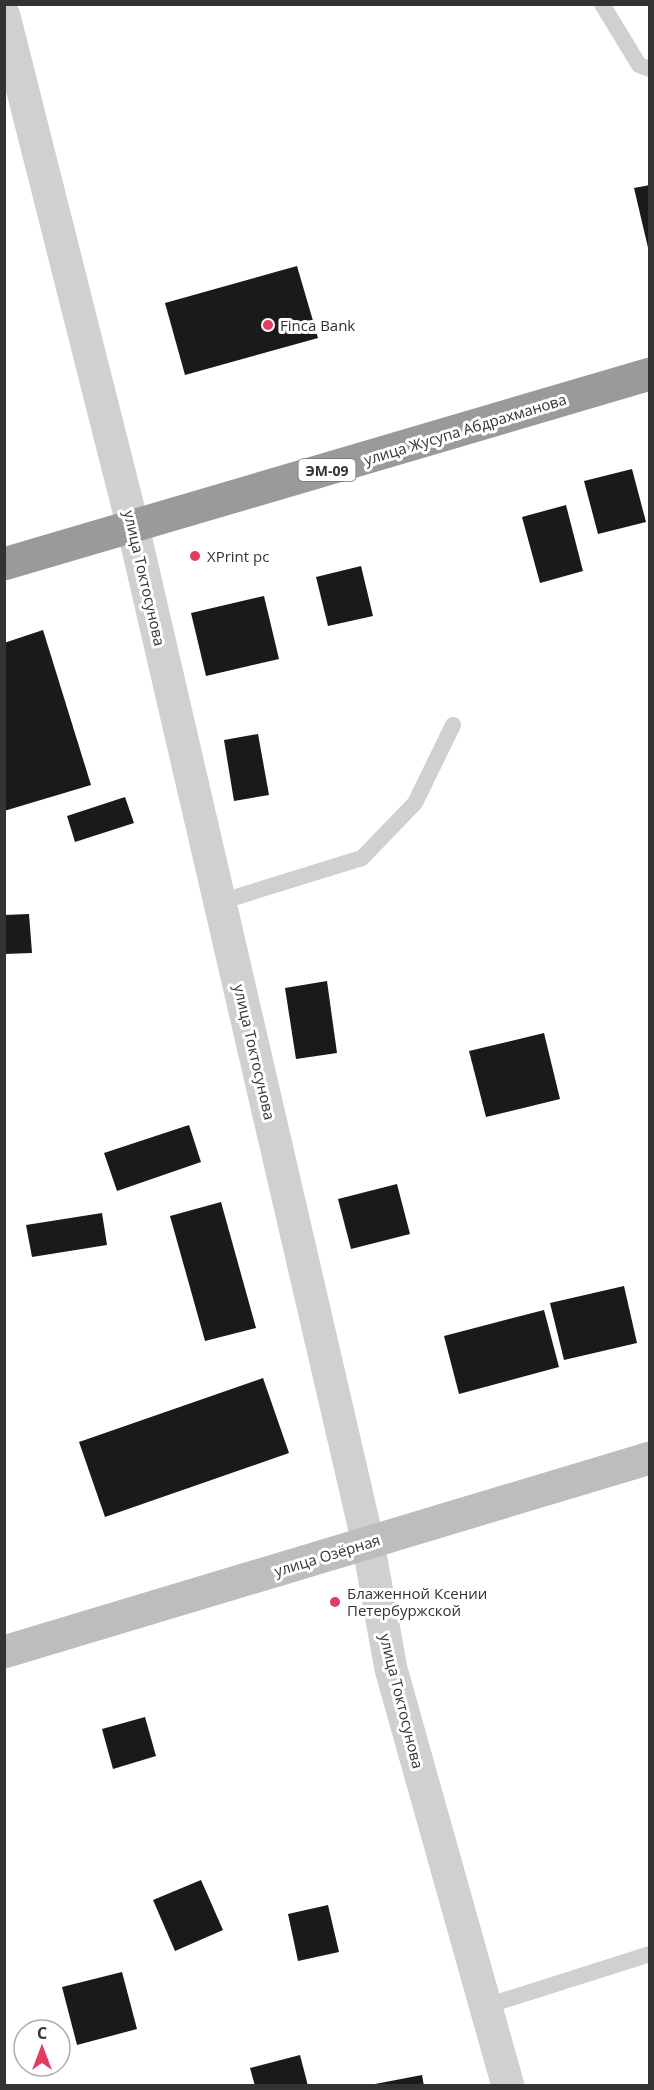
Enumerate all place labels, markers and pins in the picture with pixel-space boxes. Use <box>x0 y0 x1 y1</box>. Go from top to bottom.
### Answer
place label: Finca Bank <box>280 315 355 335</box>
marker: Finca Bank <box>261 318 275 332</box>
place label: XPrint pc <box>207 546 269 566</box>
marker: XPrint pc <box>188 549 202 563</box>
place label: Блаженной Ксении Петербуржской <box>347 1583 487 1620</box>
marker: Блаженной Ксении Петербуржской <box>328 1595 342 1609</box>

